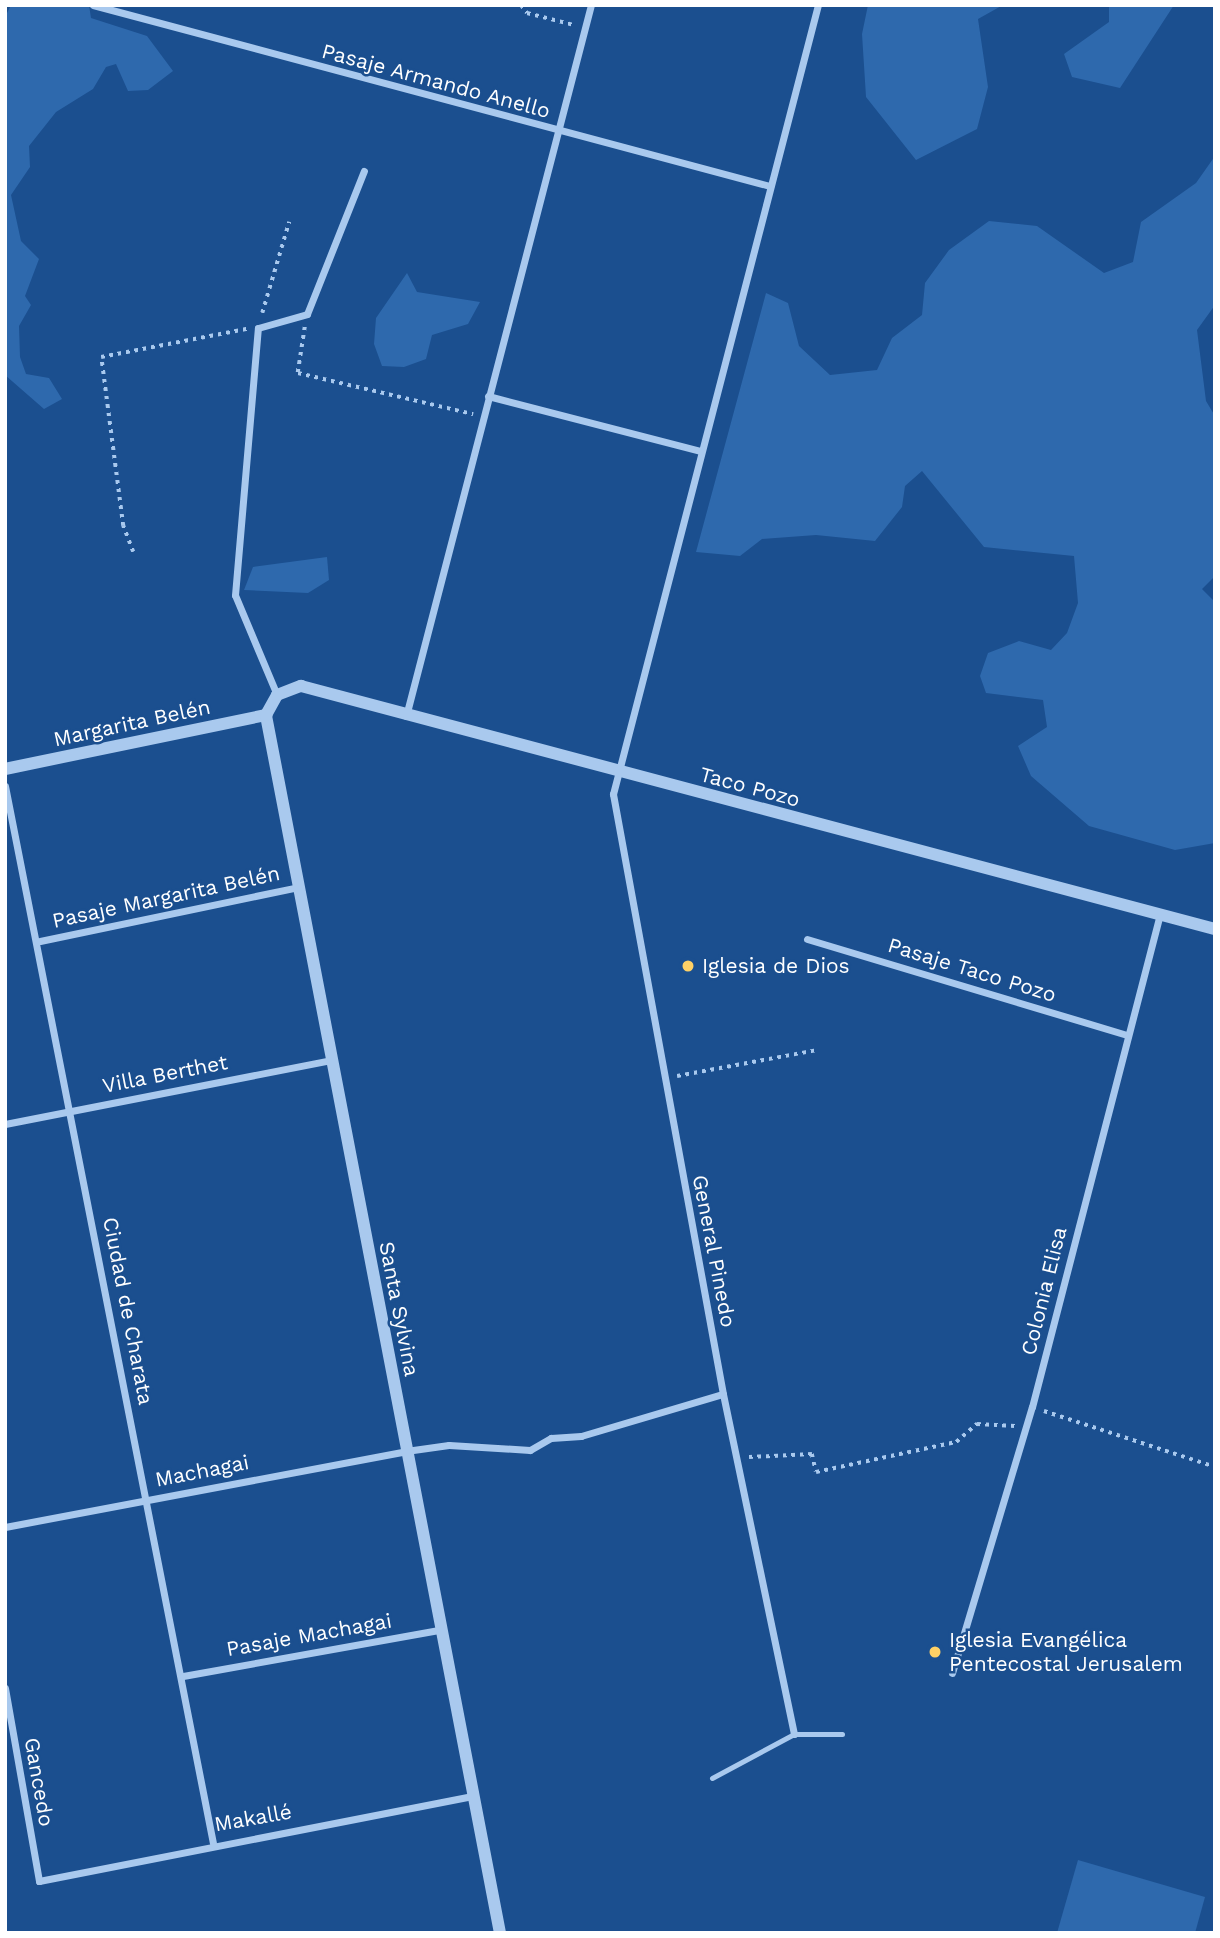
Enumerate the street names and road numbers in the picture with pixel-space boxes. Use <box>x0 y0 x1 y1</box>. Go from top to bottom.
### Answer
street label: Pasaje Armando Anello <box>318 38 554 124</box>
street label: Margarita Belén <box>51 694 213 752</box>
street label: Taco Pozo <box>697 762 803 812</box>
street label: Pasaje Margarita Belén <box>50 860 282 934</box>
street label: Pasaje Taco Pozo <box>885 932 1059 1008</box>
street label: Villa Berthet <box>100 1049 230 1099</box>
street label: General Pinedo <box>687 1172 741 1330</box>
street label: Ciudad de Charata <box>97 1215 159 1407</box>
street label: Colonia Elisa <box>1016 1224 1072 1358</box>
street label: Santa Sylvina <box>374 1239 424 1379</box>
street label: Machagai <box>153 1450 251 1492</box>
street label: Pasaje Machagai <box>224 1608 394 1662</box>
street label: Gancedo <box>19 1736 59 1828</box>
street label: Makallé <box>212 1799 294 1837</box>

